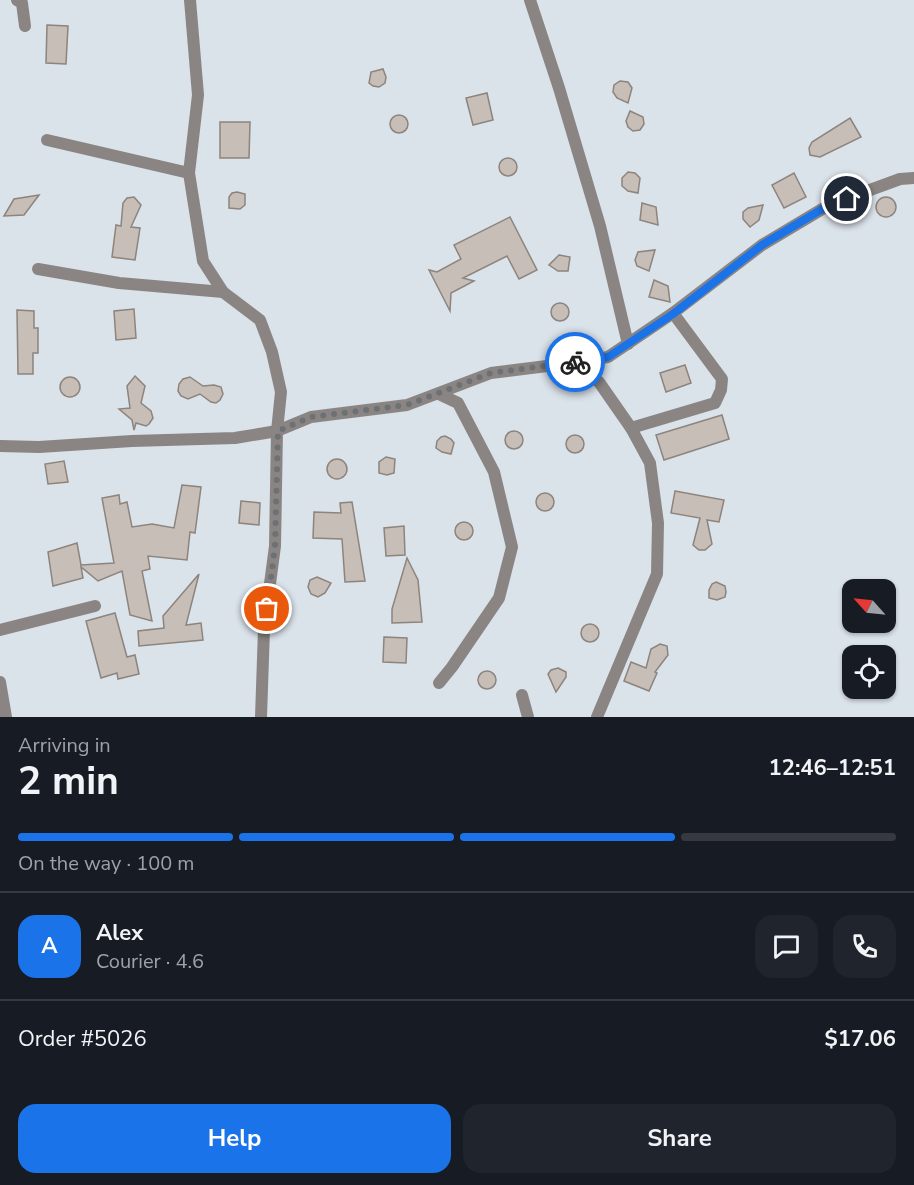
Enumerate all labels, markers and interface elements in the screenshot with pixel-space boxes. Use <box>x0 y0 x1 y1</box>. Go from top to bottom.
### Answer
pin <box>821 173 872 224</box>
icon: home <box>830 182 863 215</box>
courier <box>545 332 605 392</box>
icon: bike <box>559 346 592 379</box>
north arrow <box>842 579 896 633</box>
map controls <box>842 579 896 699</box>
pin <box>241 583 292 634</box>
icon: bag <box>250 592 283 625</box>
button: locate <box>842 645 896 699</box>
text: Arriving in <box>18 732 111 759</box>
text: 12:46–12:51 <box>768 753 896 783</box>
text: 2 min <box>18 755 119 808</box>
text: On the way · 100 m <box>18 850 194 877</box>
button: chat <box>755 915 818 978</box>
button: phone <box>833 915 896 978</box>
text: Alex <box>96 918 143 948</box>
text: A <box>41 931 58 961</box>
text: Courier · 4.6 <box>96 948 204 975</box>
text: Order #5026 <box>18 1024 147 1054</box>
text: $17.06 <box>825 1024 896 1054</box>
button: Help <box>18 1104 451 1173</box>
button: Share <box>463 1104 896 1173</box>

